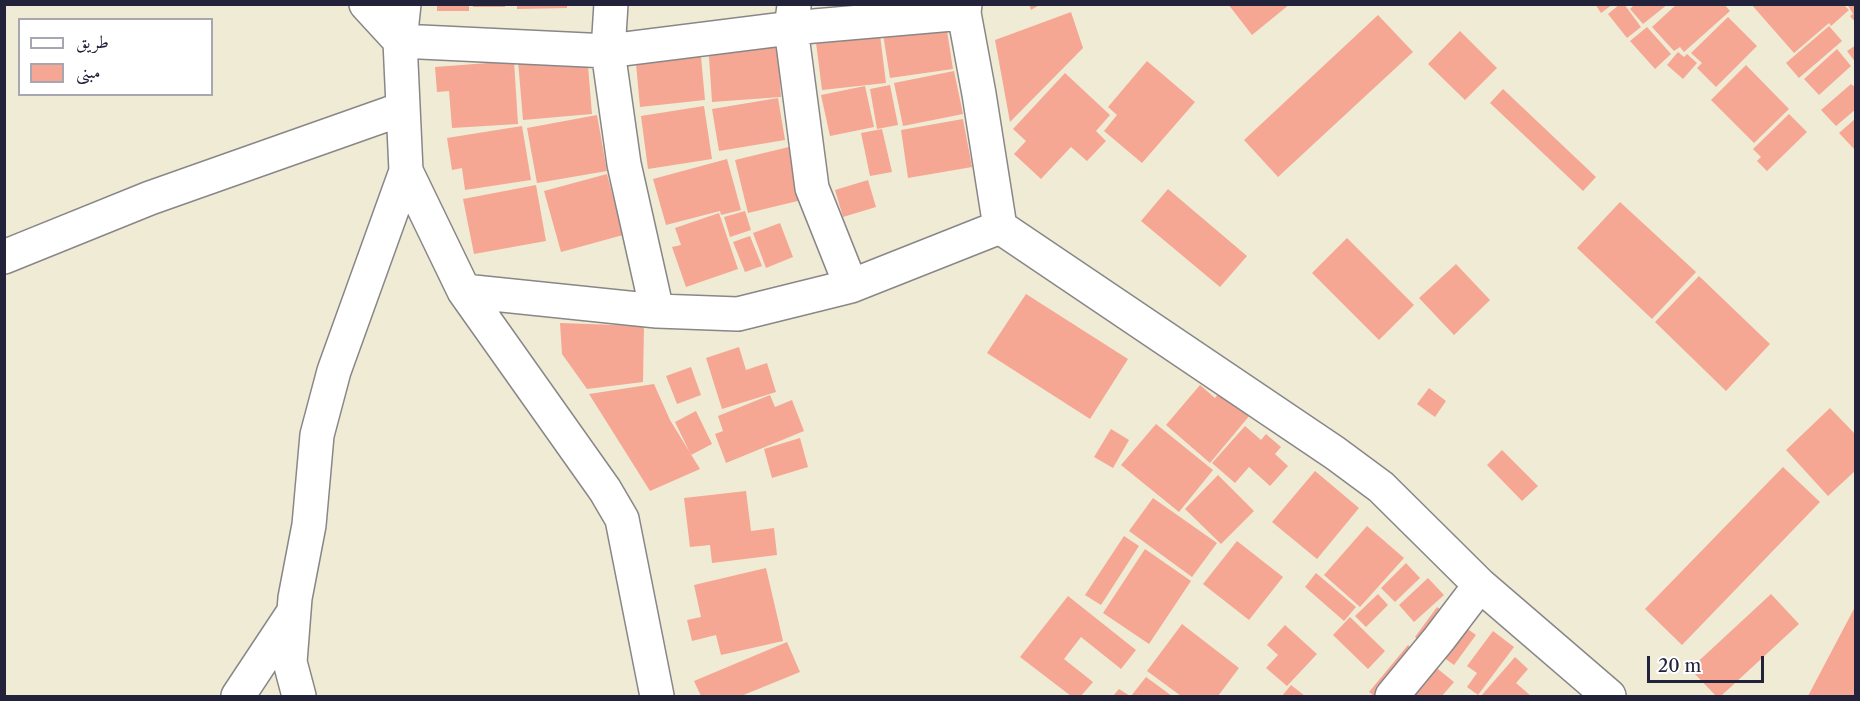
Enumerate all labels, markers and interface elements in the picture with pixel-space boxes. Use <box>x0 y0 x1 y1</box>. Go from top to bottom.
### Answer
legend <box>18 18 213 96</box>
text: طريق <box>76 31 109 53</box>
text: مبنى <box>76 61 101 83</box>
scale bar <box>1650 644 1767 682</box>
text: 20 m <box>1658 655 1701 677</box>

